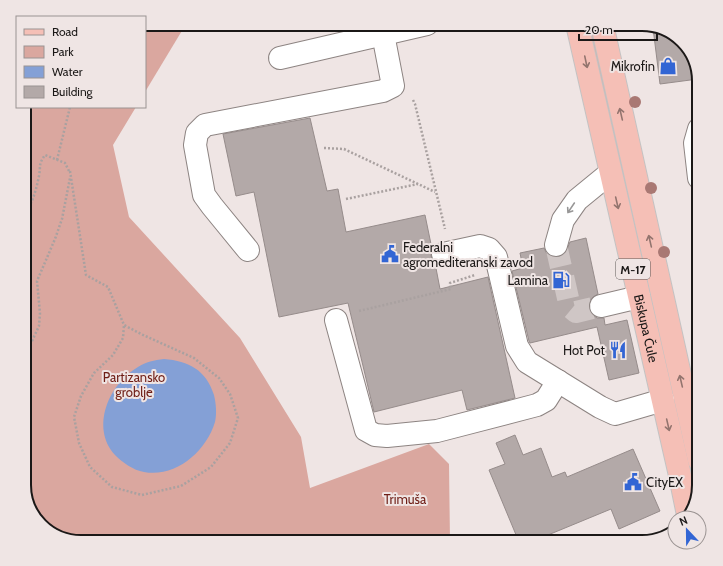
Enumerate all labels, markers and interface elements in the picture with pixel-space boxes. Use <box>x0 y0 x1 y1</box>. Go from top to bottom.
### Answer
legend <box>16 16 146 108</box>
scale bar <box>579 16 657 42</box>
text: 20 m <box>585 22 613 37</box>
text: Road <box>52 24 78 39</box>
text: Park <box>52 44 74 59</box>
one-way arrow <box>582 55 590 68</box>
shop icon: Mikrofin <box>658 56 678 76</box>
place label: Mikrofin <box>611 58 655 74</box>
text: Water <box>52 64 83 79</box>
text: Building <box>52 84 94 99</box>
one-way arrow <box>617 108 625 121</box>
one-way arrow <box>614 196 622 209</box>
one-way arrow <box>567 203 575 214</box>
one-way arrow <box>645 235 653 248</box>
place label: Federalni agromediteranski zavod <box>403 239 533 270</box>
public building icon: Federalni agromediteranski zavod <box>380 244 400 264</box>
road number: M-17 <box>616 259 650 279</box>
fuel station icon: Lamina <box>551 270 571 290</box>
place label: Lamina <box>508 272 549 288</box>
street label: Biskupa Čule <box>631 293 662 364</box>
restaurant icon: Hot Pot <box>608 340 628 360</box>
place label: Hot Pot <box>563 342 606 358</box>
park label: Partizansko groblje <box>103 369 165 401</box>
one-way arrow <box>677 375 685 388</box>
one-way arrow <box>665 418 673 431</box>
public building icon: CityEX <box>623 472 643 492</box>
place label: CityEX <box>646 474 683 490</box>
park label: Trimuša <box>384 491 427 507</box>
north arrow <box>667 510 707 550</box>
text: N <box>677 513 689 529</box>

